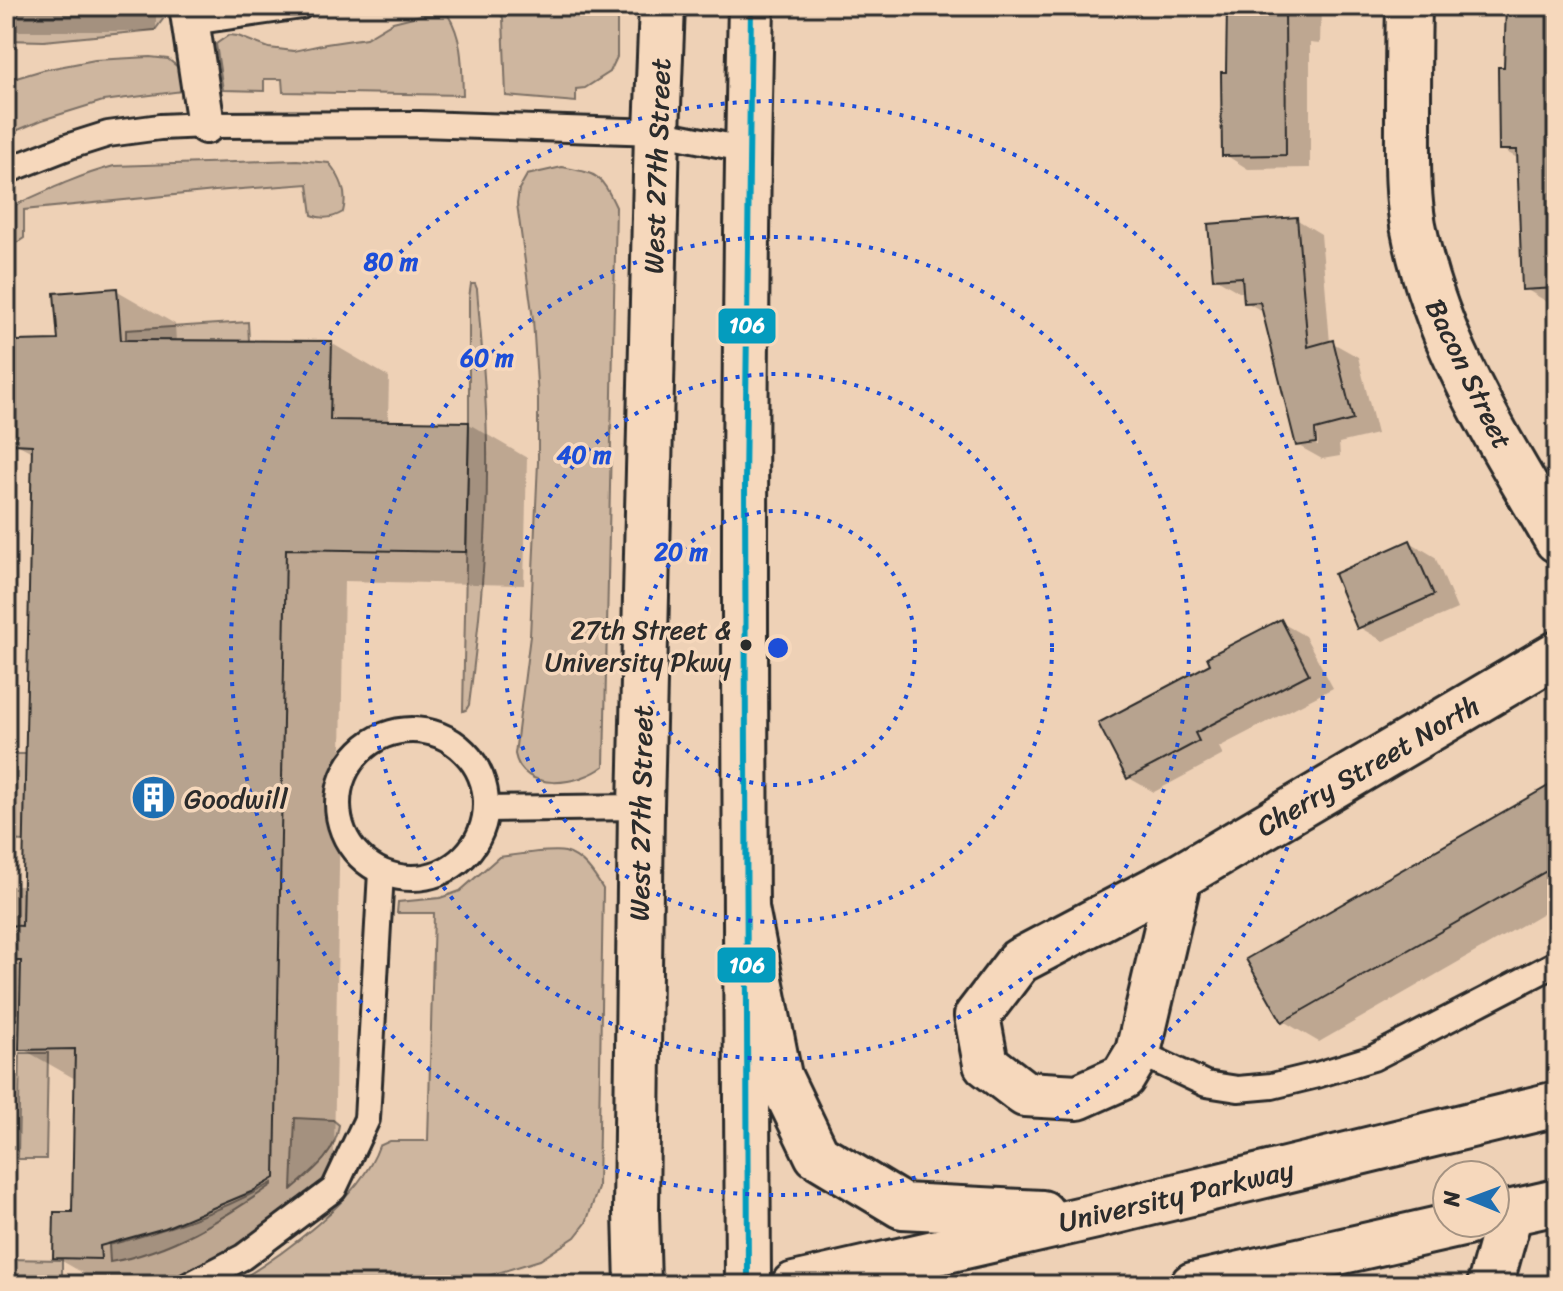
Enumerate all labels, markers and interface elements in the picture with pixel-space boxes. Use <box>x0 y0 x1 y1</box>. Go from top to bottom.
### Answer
street label: West 27th Street <box>629 57 685 275</box>
text: 80 m <box>363 241 419 283</box>
street label: Bacon Street <box>1411 290 1527 458</box>
text: 106 <box>729 306 765 345</box>
line badge: 106 <box>717 307 777 345</box>
text: 60 m <box>459 337 514 379</box>
text: 40 m <box>557 434 612 476</box>
text: 20 m <box>653 531 708 573</box>
place label: 27th Street & University Pkwy <box>545 607 732 685</box>
centre of rings <box>764 634 792 662</box>
marker: 27th Street & University Pkwy <box>738 637 754 653</box>
street label: Cherry Street North <box>1247 682 1489 850</box>
street label: West 27th Street <box>615 705 667 921</box>
building icon: Goodwill <box>129 774 177 822</box>
place label: Goodwill <box>184 774 289 823</box>
line badge: 106 <box>716 946 777 984</box>
text: 106 <box>729 946 765 985</box>
street label: University Parkway <box>1054 1145 1299 1247</box>
north arrow <box>1431 1159 1511 1239</box>
text: N <box>1432 1190 1471 1208</box>

